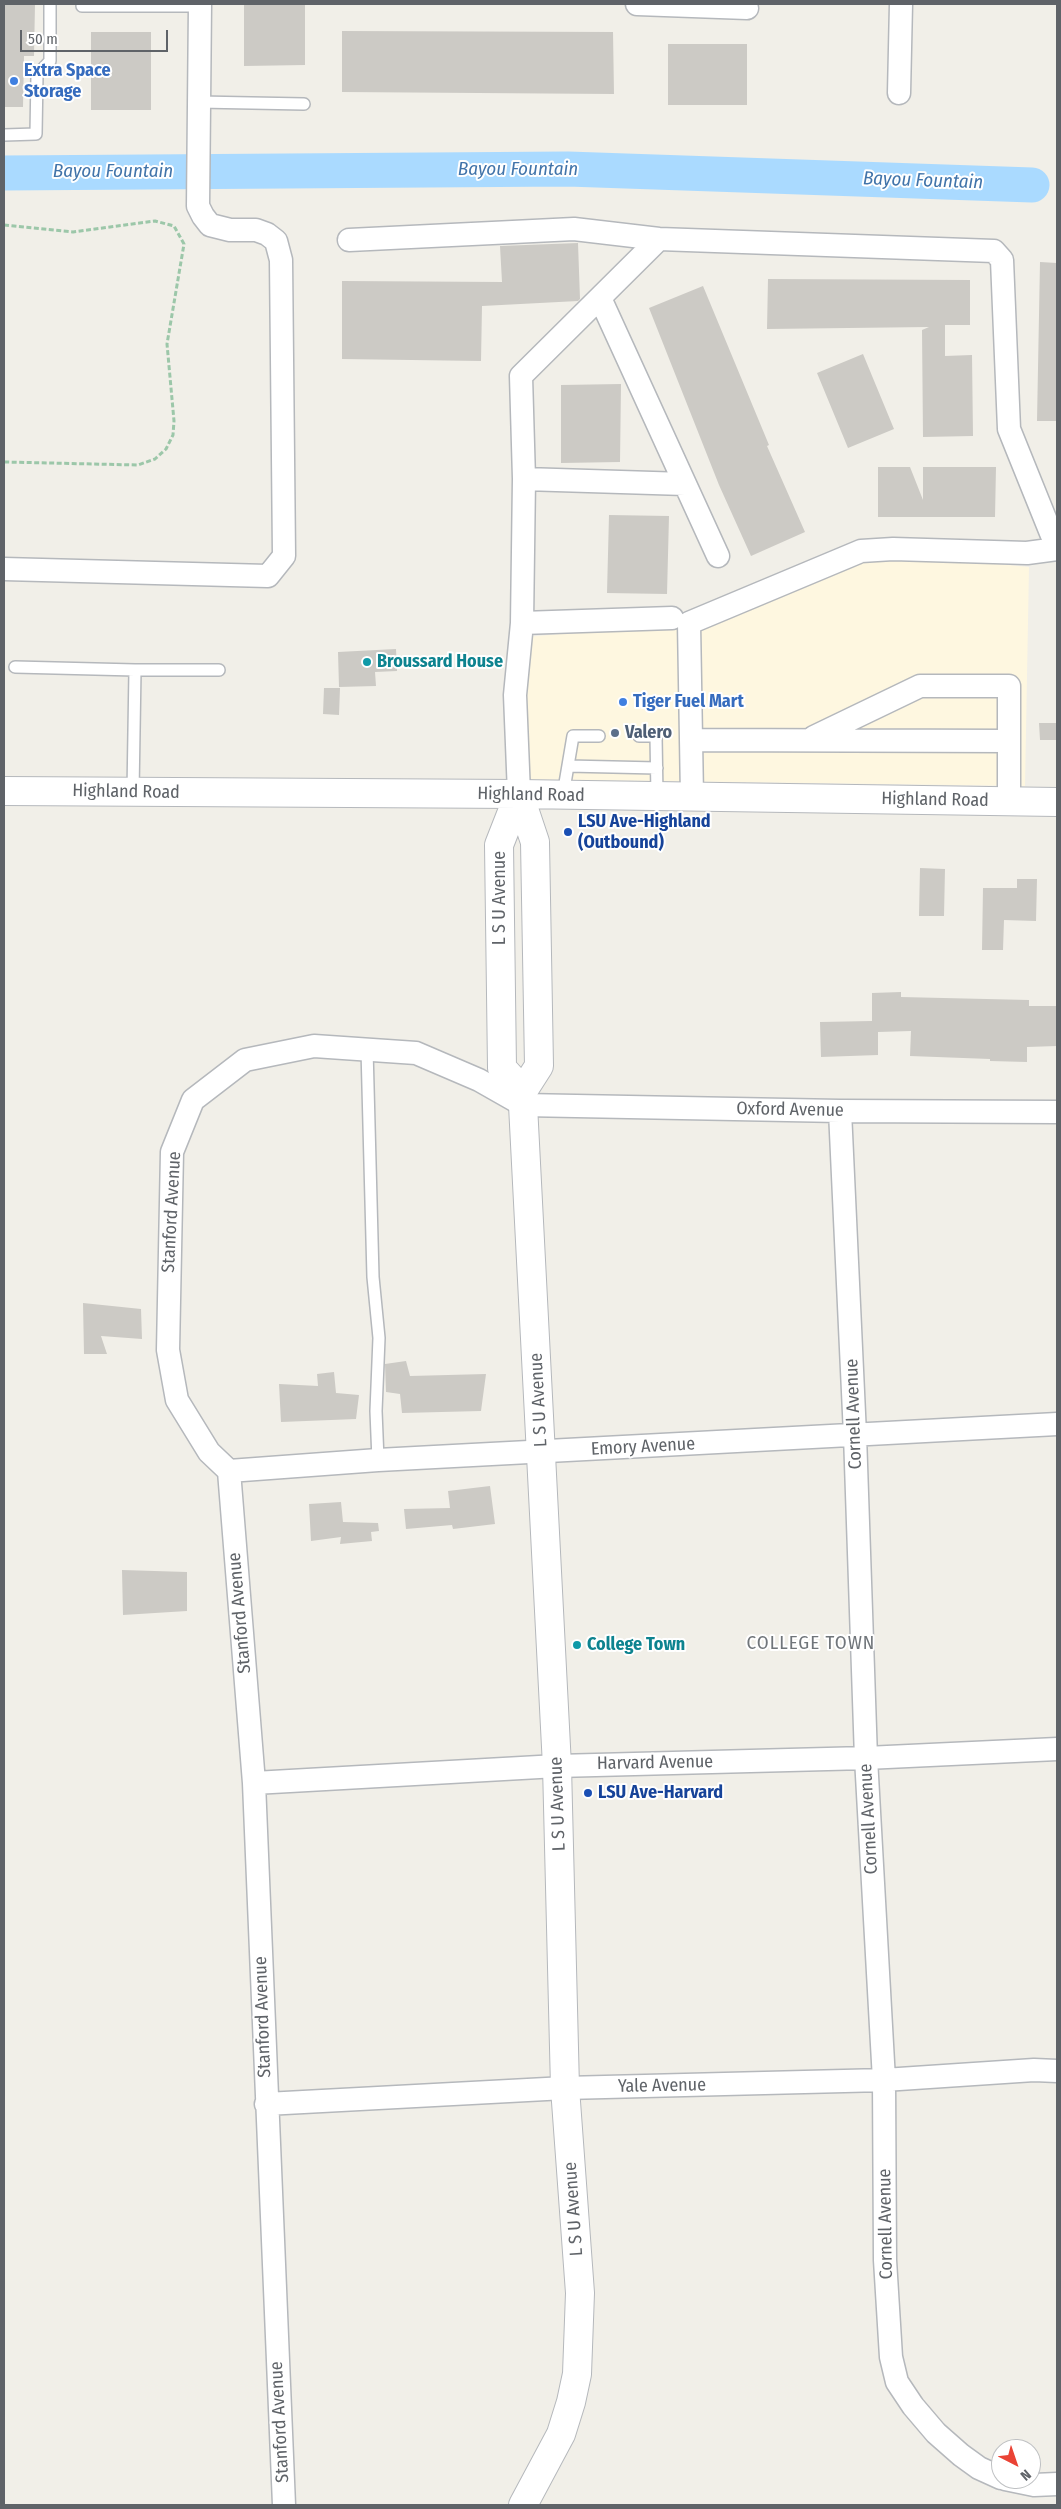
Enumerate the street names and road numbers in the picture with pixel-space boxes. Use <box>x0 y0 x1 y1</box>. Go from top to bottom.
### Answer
street label: Highland Road <box>72 780 180 804</box>
street label: Highland Road <box>477 783 585 807</box>
street label: Highland Road <box>881 788 989 812</box>
street label: L S U Avenue <box>489 851 511 945</box>
street label: Oxford Avenue <box>736 1098 844 1122</box>
street label: Stanford Avenue <box>158 1151 186 1273</box>
street label: L S U Avenue <box>526 1352 552 1448</box>
street label: Cornell Avenue <box>841 1358 867 1470</box>
street label: Emory Avenue <box>590 1433 696 1461</box>
street label: Stanford Avenue <box>224 1552 256 1674</box>
street label: Harvard Avenue <box>597 1751 713 1775</box>
street label: L S U Avenue <box>546 1757 570 1851</box>
street label: Cornell Avenue <box>855 1763 883 1875</box>
street label: Stanford Avenue <box>250 1956 276 2078</box>
street label: Yale Avenue <box>618 2074 706 2098</box>
street label: L S U Avenue <box>560 2161 588 2257</box>
street label: Cornell Avenue <box>874 2168 898 2280</box>
street label: Stanford Avenue <box>266 2361 294 2483</box>

